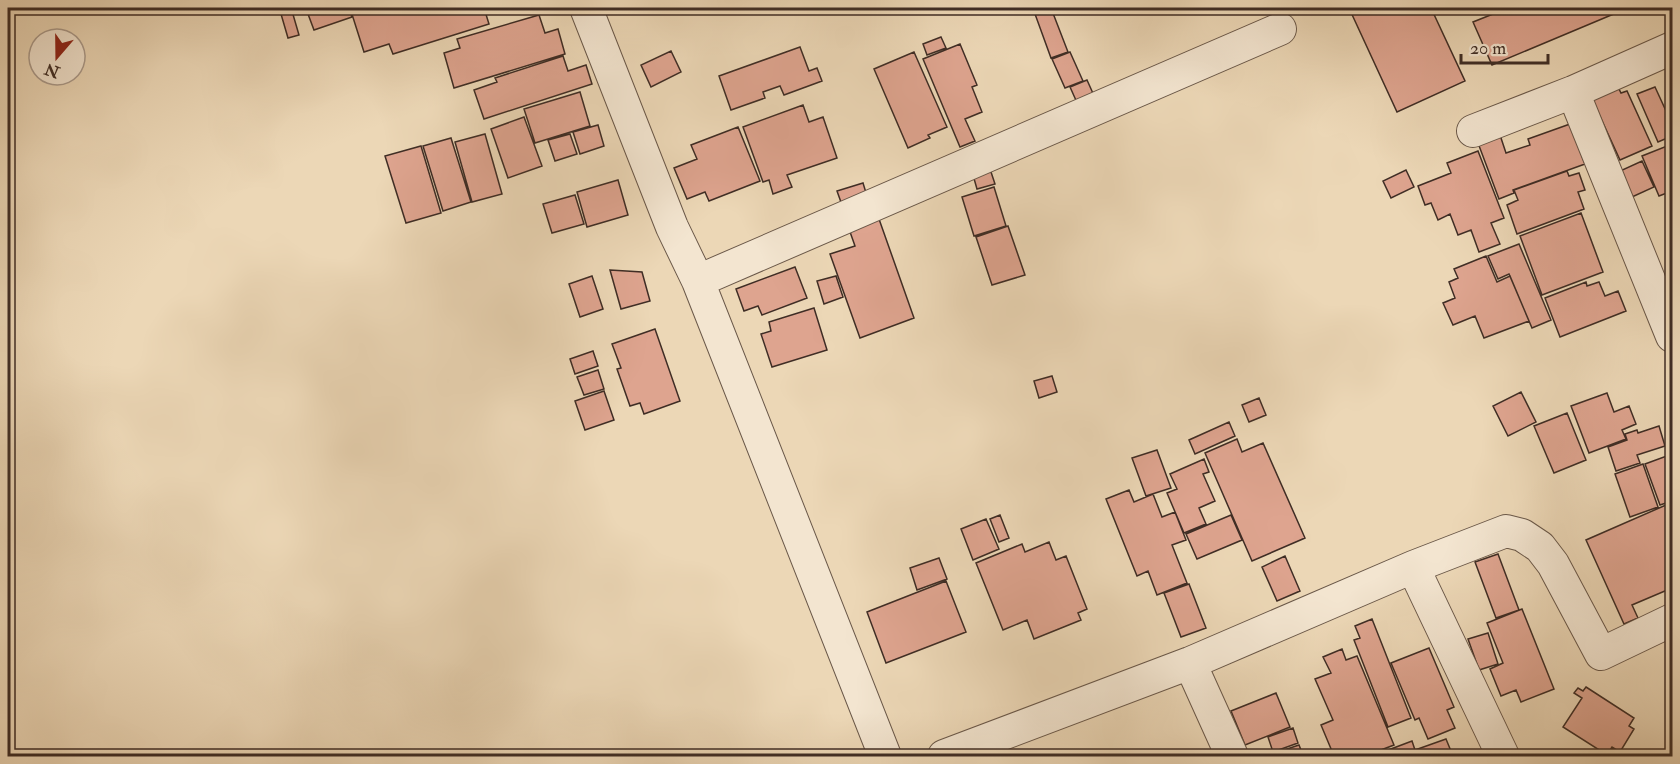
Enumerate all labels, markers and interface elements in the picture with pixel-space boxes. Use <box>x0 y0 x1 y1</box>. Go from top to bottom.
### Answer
north arrow <box>27 27 87 87</box>
scale bar <box>1461 27 1548 65</box>
text: 20 m <box>1470 37 1506 60</box>
text: N <box>41 58 63 82</box>

